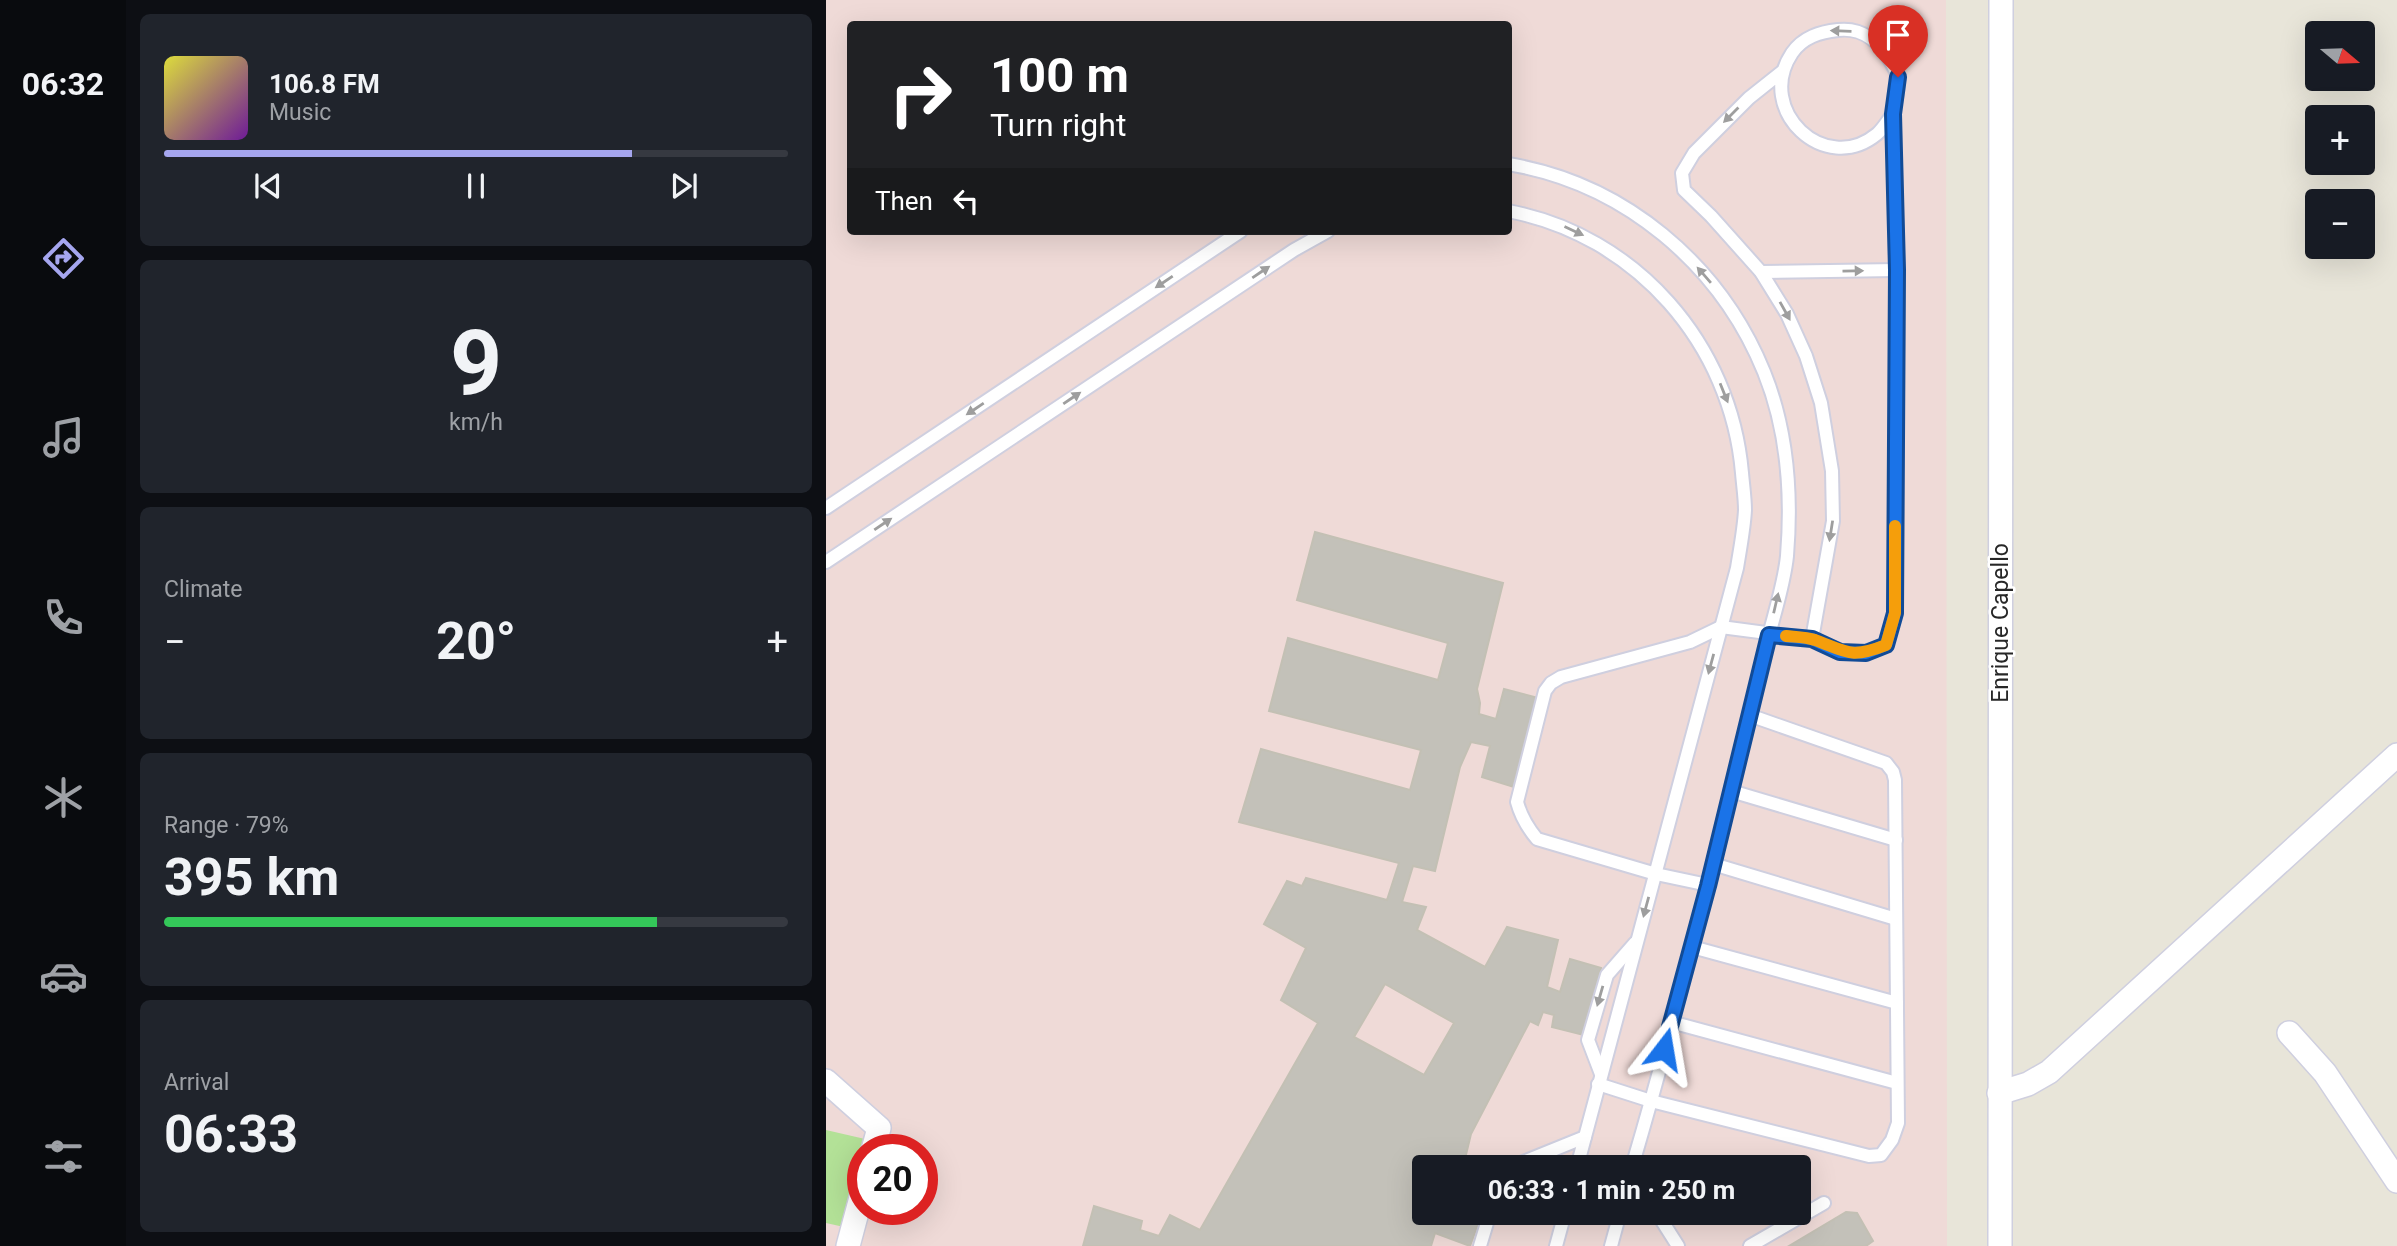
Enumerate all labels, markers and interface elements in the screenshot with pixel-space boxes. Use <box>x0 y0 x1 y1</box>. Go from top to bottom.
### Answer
pin <box>1868 5 1928 77</box>
icon: arrive <box>1879 16 1917 54</box>
north arrow <box>2305 21 2375 91</box>
map controls <box>2305 21 2375 259</box>
one-way arrow <box>1830 25 1852 37</box>
text: 100 m <box>990 47 1129 104</box>
icon: right <box>875 49 966 140</box>
text: 06:32 <box>22 65 104 103</box>
text: 106.8 FM <box>269 69 380 99</box>
text: Music <box>269 99 331 126</box>
button: + <box>2305 105 2375 175</box>
text: Turn right <box>990 106 1126 144</box>
one-way arrow <box>1723 107 1740 124</box>
icon: previous <box>249 167 287 205</box>
icon: pause <box>457 167 495 205</box>
icon: next <box>665 167 703 205</box>
icon: left <box>947 182 985 220</box>
text: Then <box>875 186 933 216</box>
button: − <box>2305 189 2375 259</box>
one-way arrow <box>1564 226 1584 237</box>
icon: directions <box>39 234 88 283</box>
one-way arrow <box>1843 265 1865 276</box>
one-way arrow <box>1252 266 1271 279</box>
one-way arrow <box>1697 266 1712 283</box>
one-way arrow <box>1154 276 1174 289</box>
one-way arrow <box>1779 302 1791 321</box>
text: 9 <box>450 310 502 416</box>
one-way arrow <box>1719 383 1730 404</box>
one-way arrow <box>1063 391 1081 405</box>
one-way arrow <box>965 402 985 415</box>
text: km/h <box>449 409 503 436</box>
icon: music <box>39 413 88 462</box>
one-way arrow <box>874 517 892 531</box>
one-way arrow <box>1825 520 1836 542</box>
street label: Enrique Capello <box>1987 543 2014 703</box>
text: Climate <box>164 576 243 603</box>
one-way arrow <box>1771 592 1782 614</box>
icon: phone <box>39 593 88 642</box>
text: 20° <box>436 611 516 672</box>
text: − <box>164 620 186 664</box>
text: + <box>766 620 788 664</box>
one-way arrow <box>1705 653 1716 675</box>
icon: climate <box>39 773 88 822</box>
text: Range · 79% <box>164 812 289 839</box>
text: 395 km <box>164 847 339 908</box>
one-way arrow <box>1641 897 1651 918</box>
icon: car <box>39 952 88 1001</box>
one-way arrow <box>1595 986 1605 1007</box>
position arrow <box>1627 1012 1701 1086</box>
text: Arrival <box>164 1069 229 1096</box>
text: 06:33 <box>164 1104 298 1165</box>
icon: filters <box>39 1132 88 1181</box>
speed limit sign: 20 <box>847 1134 938 1225</box>
text: 06:33 · 1 min · 250 m <box>1488 1175 1735 1205</box>

